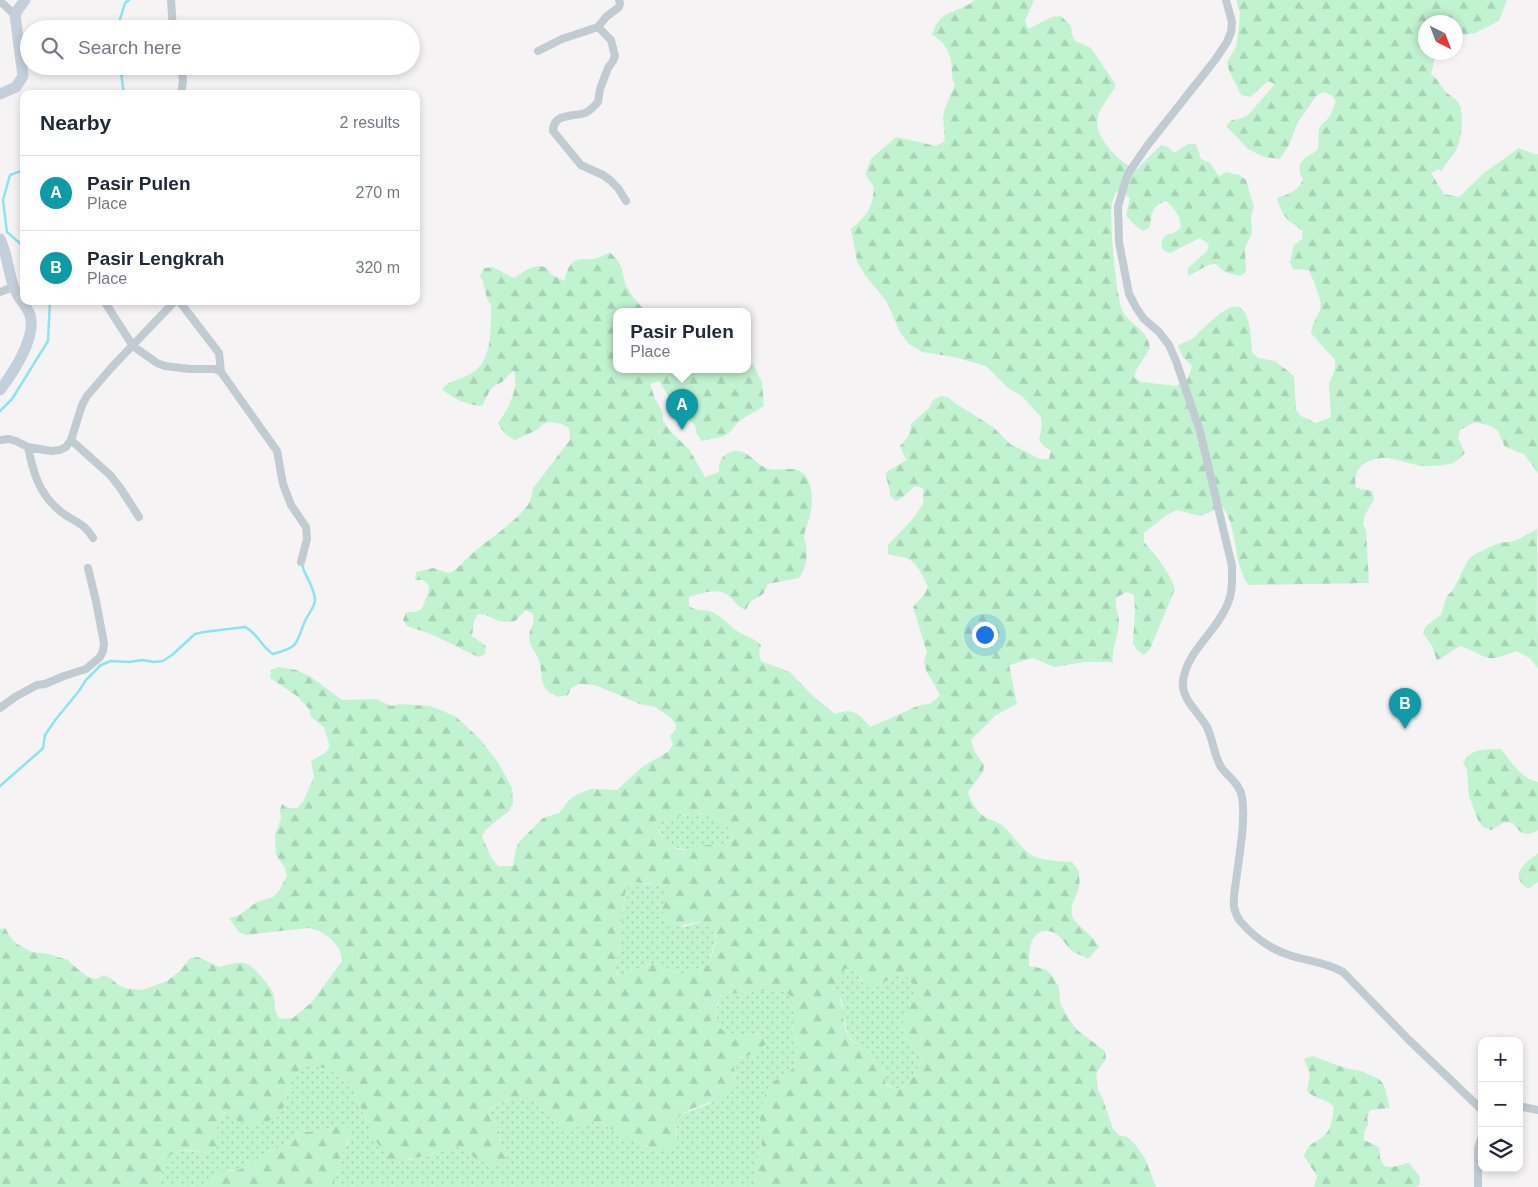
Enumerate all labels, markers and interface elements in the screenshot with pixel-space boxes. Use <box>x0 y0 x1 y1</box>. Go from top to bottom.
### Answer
north arrow <box>1418 15 1463 60</box>
search box <box>20 20 420 75</box>
icon: search <box>38 34 66 62</box>
text: Search here <box>78 37 182 58</box>
text: Nearby <box>40 111 111 134</box>
text: 2 results <box>340 114 400 131</box>
text: Pasir Pulen <box>87 173 191 194</box>
text: A <box>50 184 62 201</box>
text: 270 m <box>356 184 400 201</box>
text: Place <box>87 195 127 212</box>
text: Pasir Lengkrah <box>87 248 224 269</box>
text: B <box>50 259 62 276</box>
text: 320 m <box>356 259 400 276</box>
text: Place <box>87 270 127 287</box>
popup <box>613 308 751 373</box>
text: Pasir Pulen <box>630 321 734 342</box>
text: Place <box>630 343 670 360</box>
pin: A <box>666 389 698 430</box>
your location <box>972 622 998 648</box>
pin: B <box>1389 688 1421 729</box>
map controls <box>1478 1037 1523 1172</box>
button: + <box>1478 1037 1523 1082</box>
button: − <box>1478 1082 1523 1127</box>
button: layers <box>1478 1127 1523 1172</box>

